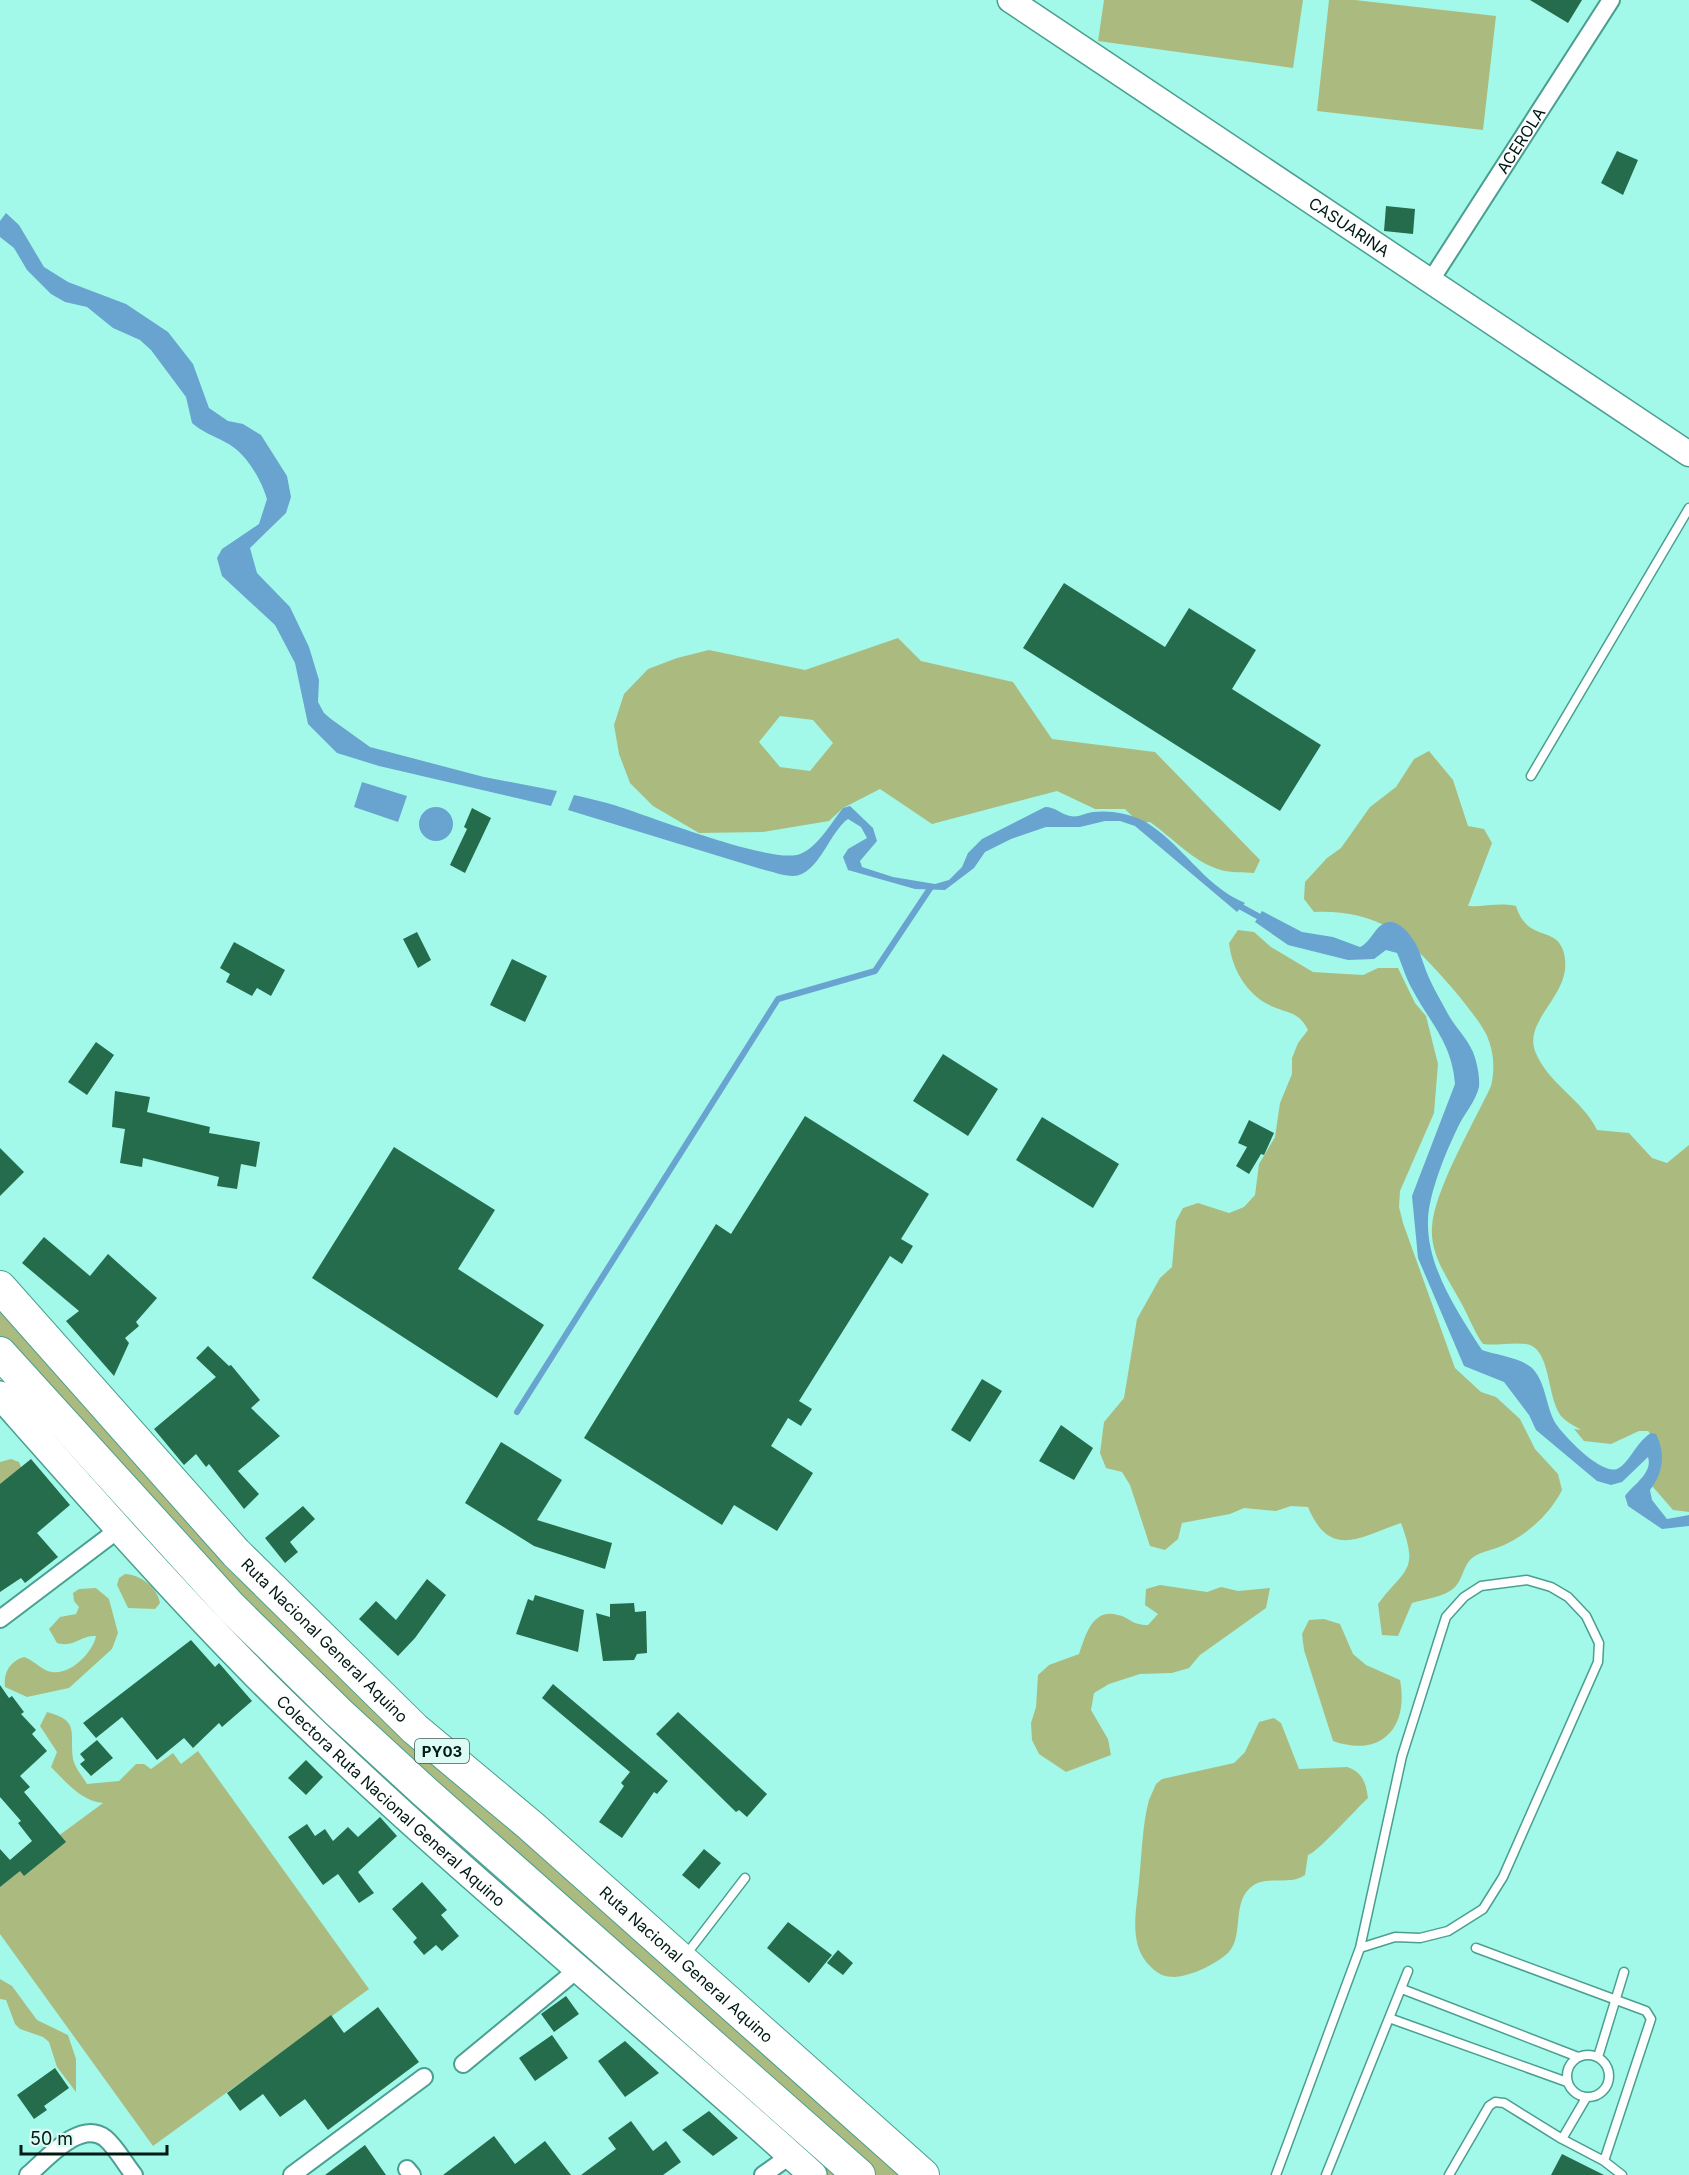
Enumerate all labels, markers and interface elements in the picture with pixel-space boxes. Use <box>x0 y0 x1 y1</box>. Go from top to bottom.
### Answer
street label: ACEROLA <box>1492 104 1549 177</box>
street label: CASUARINA <box>1305 193 1393 261</box>
street label: Ruta Nacional General Aquino <box>237 1554 412 1726</box>
street label: Colectora Ruta Nacional General Aquino <box>272 1691 509 1911</box>
road number: PY03 <box>415 1739 469 1763</box>
street label: Ruta Nacional General Aquino <box>596 1882 777 2047</box>
scale bar <box>21 2118 166 2156</box>
text: 50 m <box>30 2128 73 2149</box>

